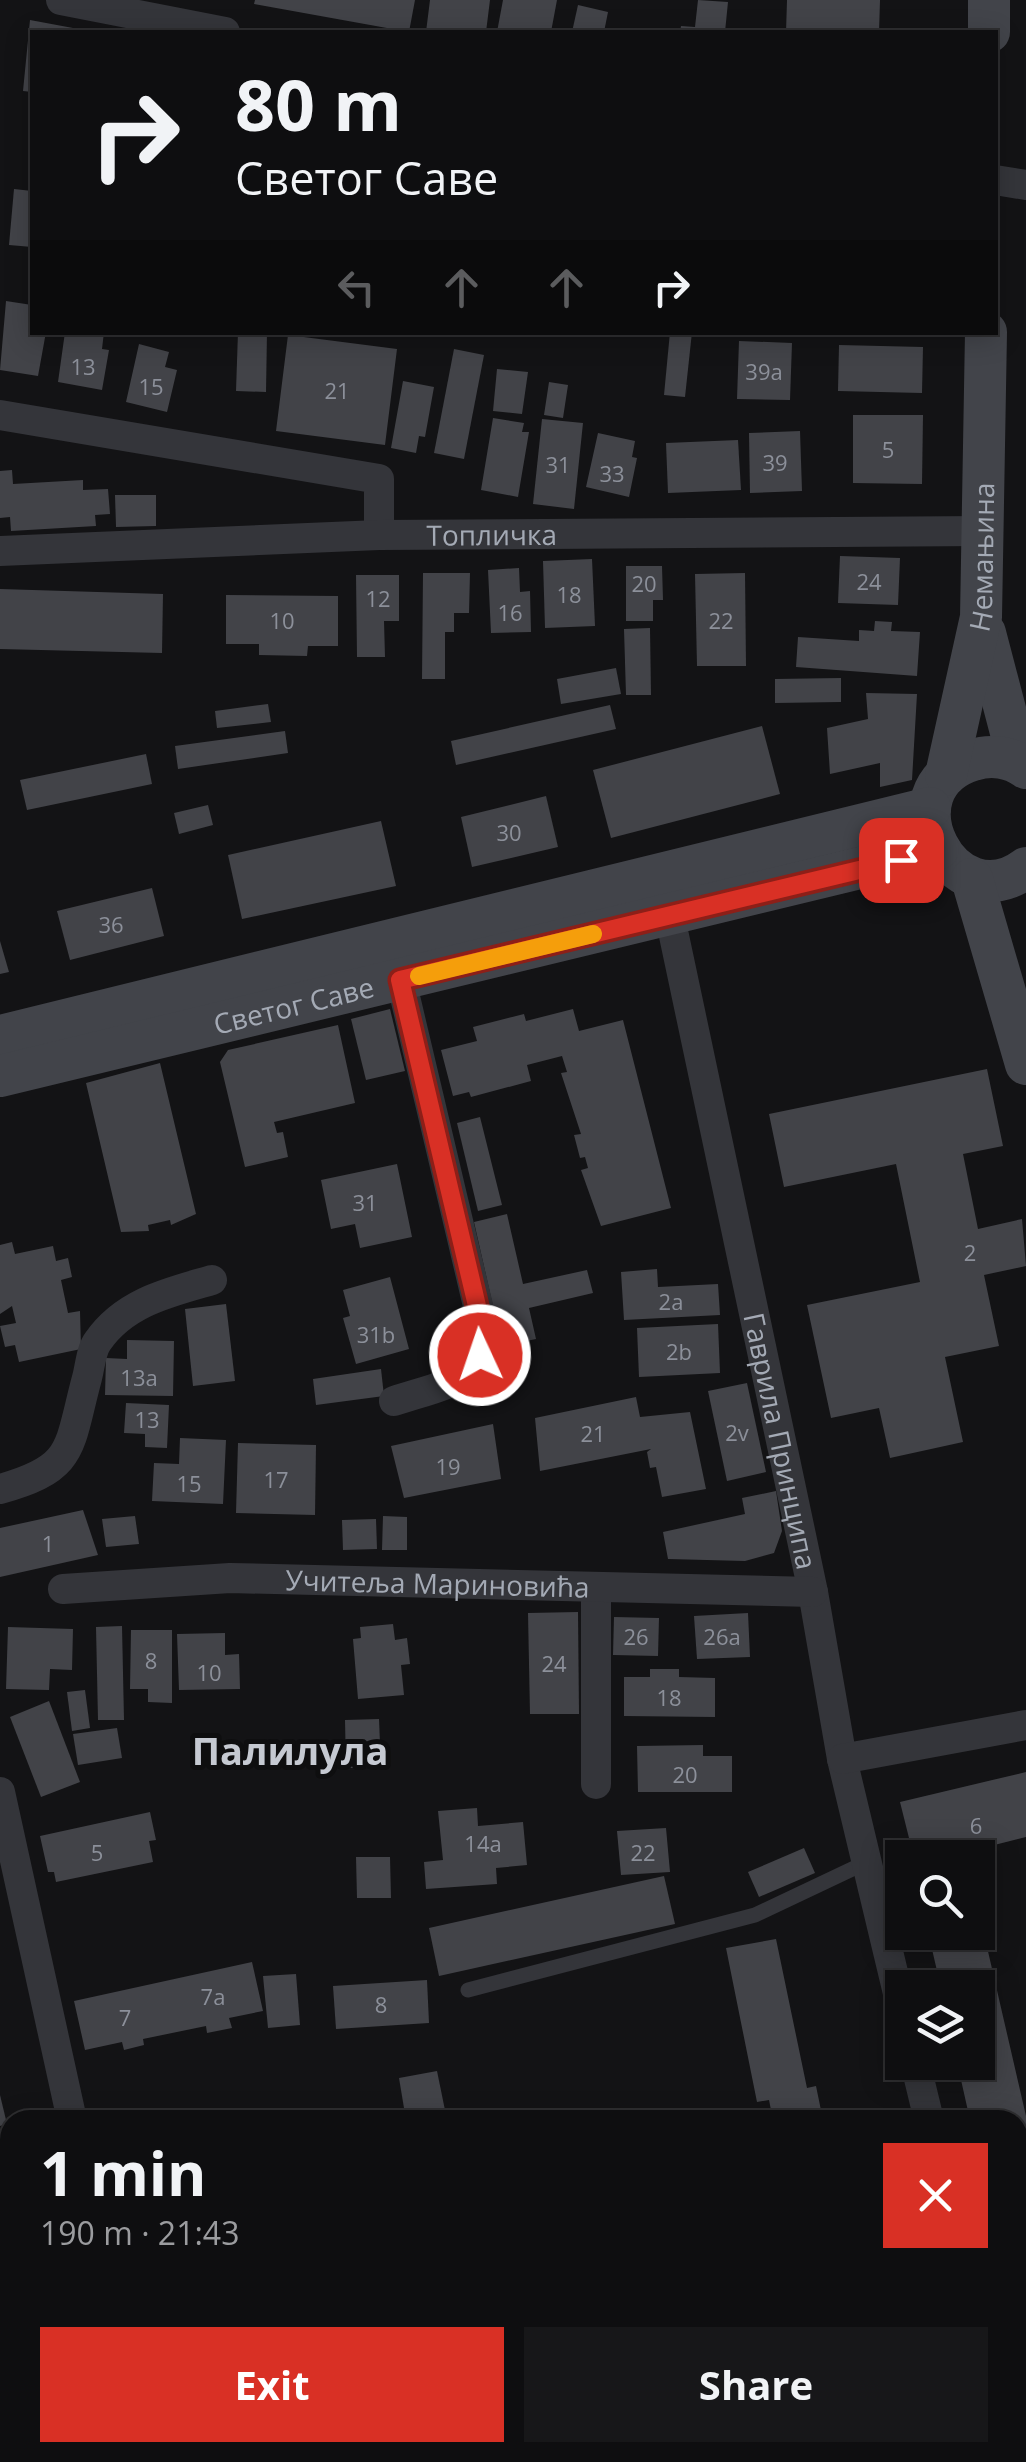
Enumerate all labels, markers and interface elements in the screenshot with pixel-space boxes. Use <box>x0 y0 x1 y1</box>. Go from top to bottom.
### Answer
text: 80 m <box>235 56 402 152</box>
icon: right <box>70 70 200 200</box>
text: Светог Саве <box>235 147 498 208</box>
icon: left <box>329 260 384 315</box>
icon: ahead <box>434 260 489 315</box>
icon: ahead <box>539 260 594 315</box>
icon: right <box>644 260 699 315</box>
house number: 13 <box>70 351 96 381</box>
house number: 39a <box>745 356 783 386</box>
house number: 15 <box>138 371 164 401</box>
house number: 21 <box>324 375 350 405</box>
house number: 5 <box>882 434 894 464</box>
house number: 39 <box>762 447 788 477</box>
house number: 31 <box>545 449 571 479</box>
house number: 33 <box>599 458 625 488</box>
street label: Немањина <box>959 482 1002 635</box>
street label: Топличка <box>426 515 557 554</box>
house number: 24 <box>856 566 882 596</box>
house number: 20 <box>631 568 657 598</box>
house number: 18 <box>556 579 582 609</box>
house number: 12 <box>365 583 391 613</box>
house number: 16 <box>497 597 523 627</box>
house number: 10 <box>269 605 295 635</box>
house number: 22 <box>708 605 734 635</box>
house number: 30 <box>496 817 522 847</box>
pin <box>859 818 944 903</box>
icon: arrive <box>874 833 929 888</box>
house number: 36 <box>98 909 124 939</box>
street label: Светог Саве <box>209 967 378 1043</box>
house number: 31 <box>352 1187 378 1217</box>
house number: 2 <box>964 1237 976 1267</box>
house number: 2a <box>659 1286 683 1316</box>
position arrow <box>428 1303 532 1407</box>
street label: Гаврила Принципа <box>735 1309 827 1573</box>
house number: 31b <box>357 1319 395 1349</box>
house number: 2b <box>666 1336 692 1366</box>
house number: 13a <box>120 1362 158 1392</box>
house number: 13 <box>134 1404 160 1434</box>
house number: 2v <box>725 1417 749 1447</box>
house number: 21 <box>580 1418 606 1448</box>
house number: 19 <box>435 1451 461 1481</box>
house number: 17 <box>263 1464 289 1494</box>
house number: 15 <box>176 1468 202 1498</box>
house number: 1 <box>42 1528 54 1558</box>
street label: Учитеља Мариновића <box>285 1560 590 1606</box>
house number: 26 <box>623 1621 649 1651</box>
house number: 26a <box>703 1621 741 1651</box>
house number: 8 <box>145 1645 157 1675</box>
house number: 24 <box>541 1648 567 1678</box>
house number: 10 <box>196 1657 222 1687</box>
house number: 18 <box>656 1682 682 1712</box>
district label: Палилула <box>192 1724 388 1776</box>
house number: 20 <box>672 1759 698 1789</box>
house number: 6 <box>970 1810 982 1840</box>
house number: 14a <box>464 1828 502 1858</box>
house number: 5 <box>91 1837 103 1867</box>
house number: 22 <box>630 1837 656 1867</box>
map controls <box>885 1840 995 2080</box>
button: search <box>885 1840 995 1950</box>
button: layers <box>885 1970 995 2080</box>
house number: 7a <box>201 1981 225 2011</box>
house number: 8 <box>375 1989 387 2019</box>
house number: 7 <box>119 2002 131 2032</box>
text: 1 min <box>40 2132 207 2214</box>
button: close <box>883 2143 988 2248</box>
text: 190 m · 21:43 <box>40 2211 239 2254</box>
button: Exit <box>40 2327 504 2442</box>
button: Share <box>524 2327 988 2442</box>

